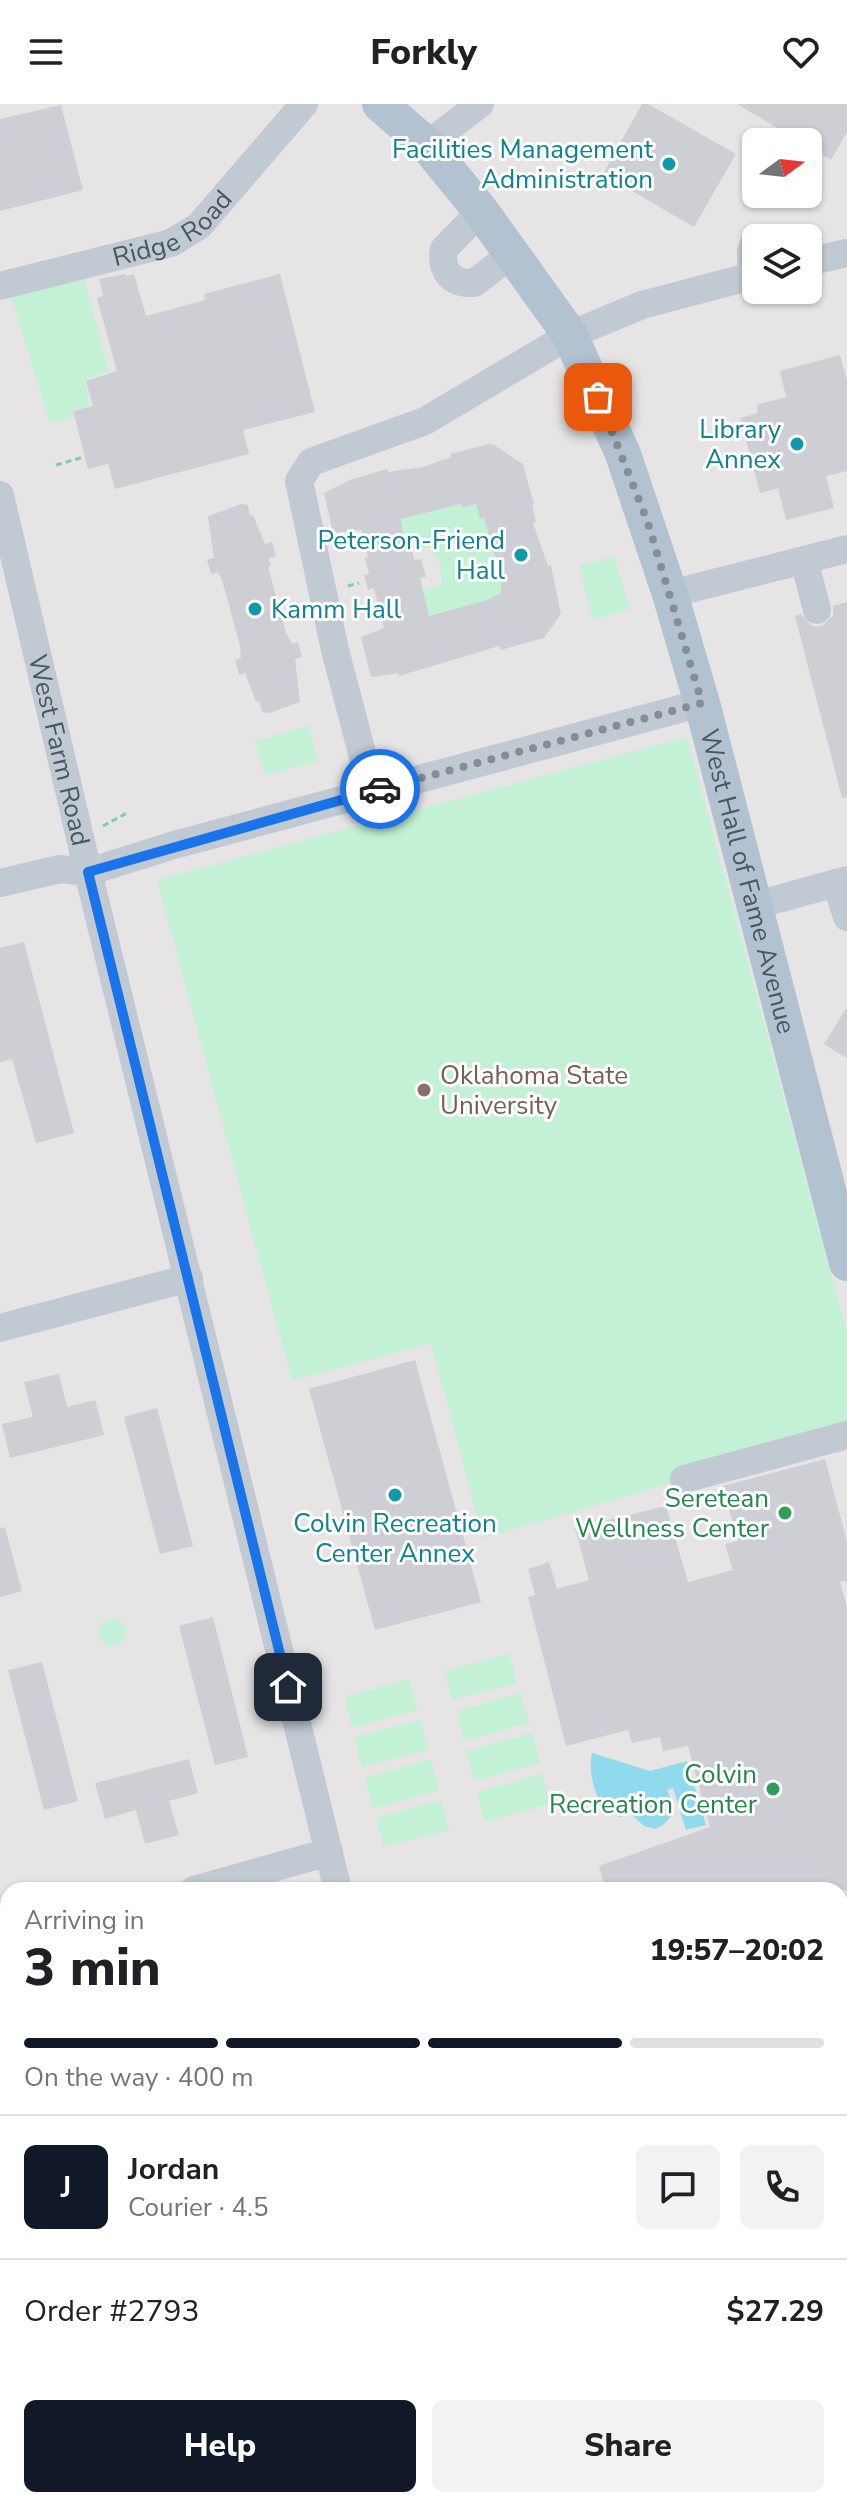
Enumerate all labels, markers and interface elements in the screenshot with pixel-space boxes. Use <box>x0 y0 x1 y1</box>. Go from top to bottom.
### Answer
text: Forkly <box>370 28 477 77</box>
icon: menu <box>24 30 68 74</box>
icon: heart <box>779 30 823 74</box>
north arrow <box>742 128 822 208</box>
map controls <box>742 128 822 304</box>
place label: Facilities Management Administration <box>392 132 654 197</box>
marker: Facilities Management Administration <box>660 155 678 173</box>
street label: Ridge Road <box>109 182 240 275</box>
button: layers <box>742 224 822 304</box>
pin <box>564 363 632 431</box>
icon: bag <box>576 375 620 419</box>
place label: Library Annex <box>699 412 782 477</box>
marker: Library Annex <box>788 435 806 453</box>
place label: Peterson-Friend Hall <box>317 523 505 588</box>
marker: Peterson-Friend Hall <box>512 546 530 564</box>
place label: Kamm Hall <box>271 592 401 627</box>
marker: Kamm Hall <box>246 600 264 618</box>
street label: West Farm Road <box>20 651 99 849</box>
street label: West Hall of Fame Avenue <box>692 725 804 1037</box>
courier <box>340 749 420 829</box>
icon: car <box>358 767 402 811</box>
place label: Oklahoma State University <box>440 1058 628 1123</box>
marker: Oklahoma State University <box>415 1081 433 1099</box>
place label: Seretean Wellness Center <box>575 1481 770 1546</box>
marker: Colvin Recreation Center Annex <box>386 1486 404 1504</box>
marker: Seretean Wellness Center <box>776 1504 794 1522</box>
place label: Colvin Recreation Center Annex <box>293 1506 497 1571</box>
pin <box>254 1653 322 1721</box>
icon: home <box>266 1665 310 1709</box>
place label: Colvin Recreation Center <box>549 1757 758 1822</box>
marker: Colvin Recreation Center <box>764 1780 782 1798</box>
text: Arriving in <box>24 1903 145 1938</box>
text: 19:57–20:02 <box>649 1930 824 1971</box>
text: 3 min <box>24 1932 161 2003</box>
text: On the way · 400 m <box>24 2060 253 2095</box>
button: chat <box>636 2145 720 2229</box>
button: phone <box>740 2145 824 2229</box>
text: Jordan <box>128 2149 219 2190</box>
text: J <box>61 2167 71 2208</box>
text: Courier · 4.5 <box>128 2190 269 2225</box>
text: Order #2793 <box>24 2291 199 2332</box>
text: $27.29 <box>727 2291 824 2332</box>
button: Help <box>24 2400 416 2492</box>
button: Share <box>432 2400 824 2492</box>

